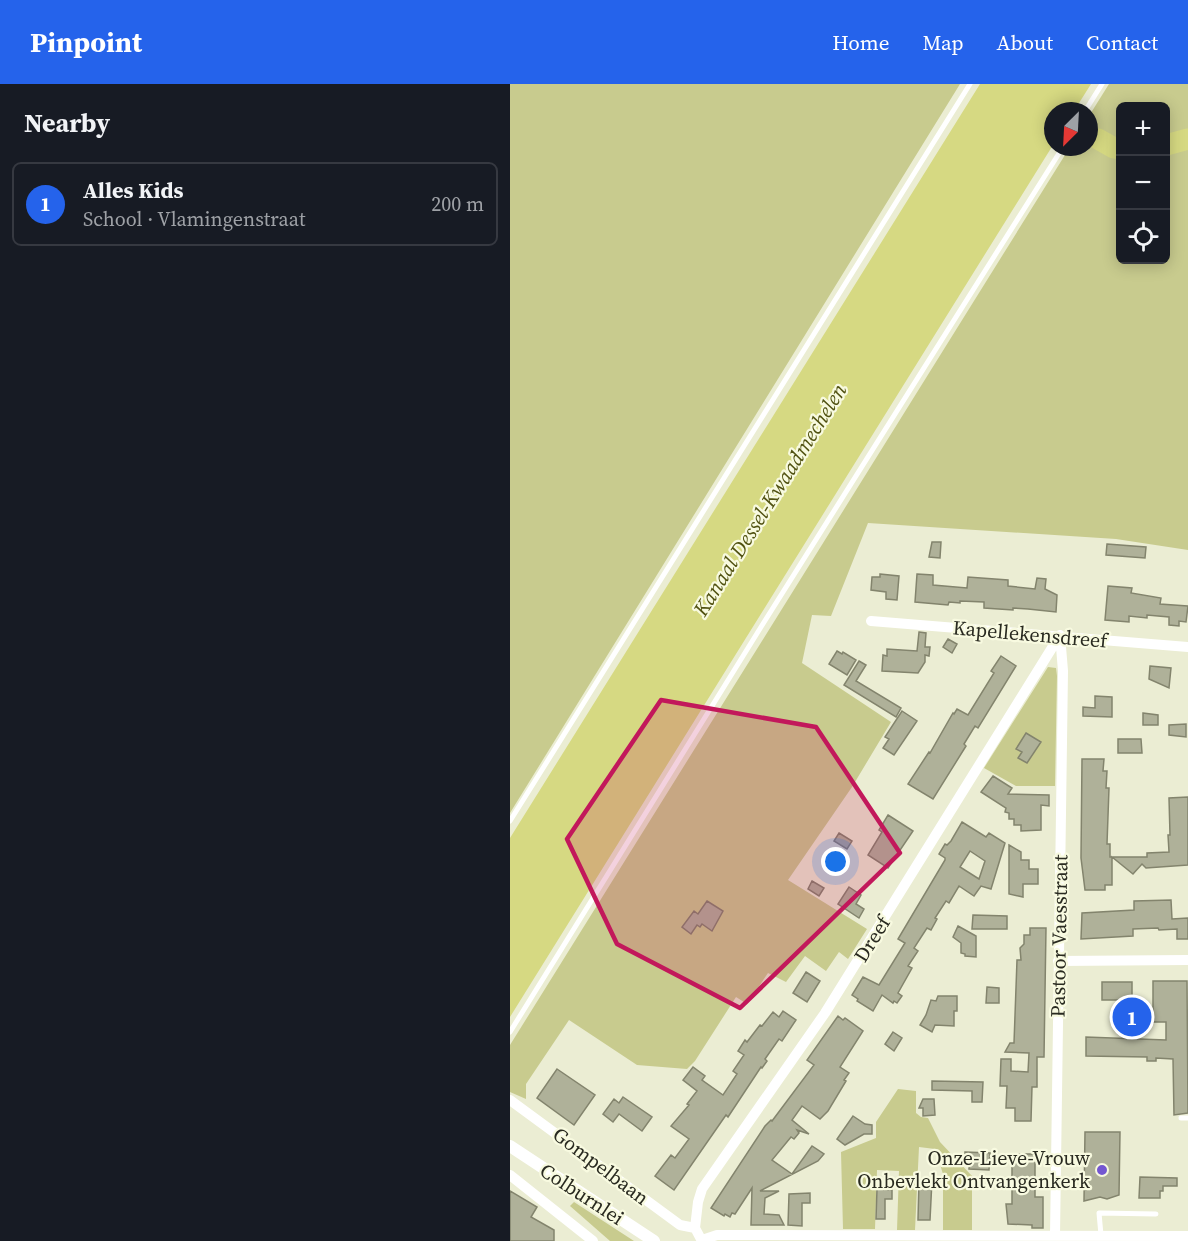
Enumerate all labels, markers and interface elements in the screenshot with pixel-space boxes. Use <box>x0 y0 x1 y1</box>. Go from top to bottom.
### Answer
text: Pinpoint <box>30 23 142 61</box>
text: Home <box>832 28 890 57</box>
text: Map <box>923 28 964 57</box>
text: About <box>997 28 1053 57</box>
text: Contact <box>1086 28 1158 57</box>
north arrow <box>1044 102 1098 156</box>
map controls <box>1116 102 1170 264</box>
button: + <box>1116 102 1170 156</box>
text: Nearby <box>24 105 110 141</box>
button: − <box>1116 156 1170 210</box>
text: Alles Kids <box>83 175 184 205</box>
text: 1 <box>40 190 51 218</box>
text: 200 m <box>431 190 484 218</box>
text: School · Vlamingenstraat <box>83 205 305 233</box>
button: locate <box>1116 210 1170 264</box>
water label: Kanaal Dessel-Kwaadmechelen <box>685 378 853 622</box>
street label: Kapellekensdreef <box>952 613 1110 655</box>
your location <box>821 847 850 876</box>
street label: Pastoor Vaesstraat <box>1044 854 1074 1018</box>
street label: Dreef <box>847 909 898 968</box>
pin: 1 <box>1112 994 1152 1040</box>
street label: Gompelbaan <box>547 1121 655 1211</box>
place label: Onze-Lieve-Vrouw Onbevlekt Ontvangenkerk <box>857 1144 1091 1195</box>
street label: Colburnlei <box>535 1156 630 1232</box>
marker: Onze-Lieve-Vrouw Onbevlekt Ontvangenkerk <box>1095 1163 1109 1177</box>

